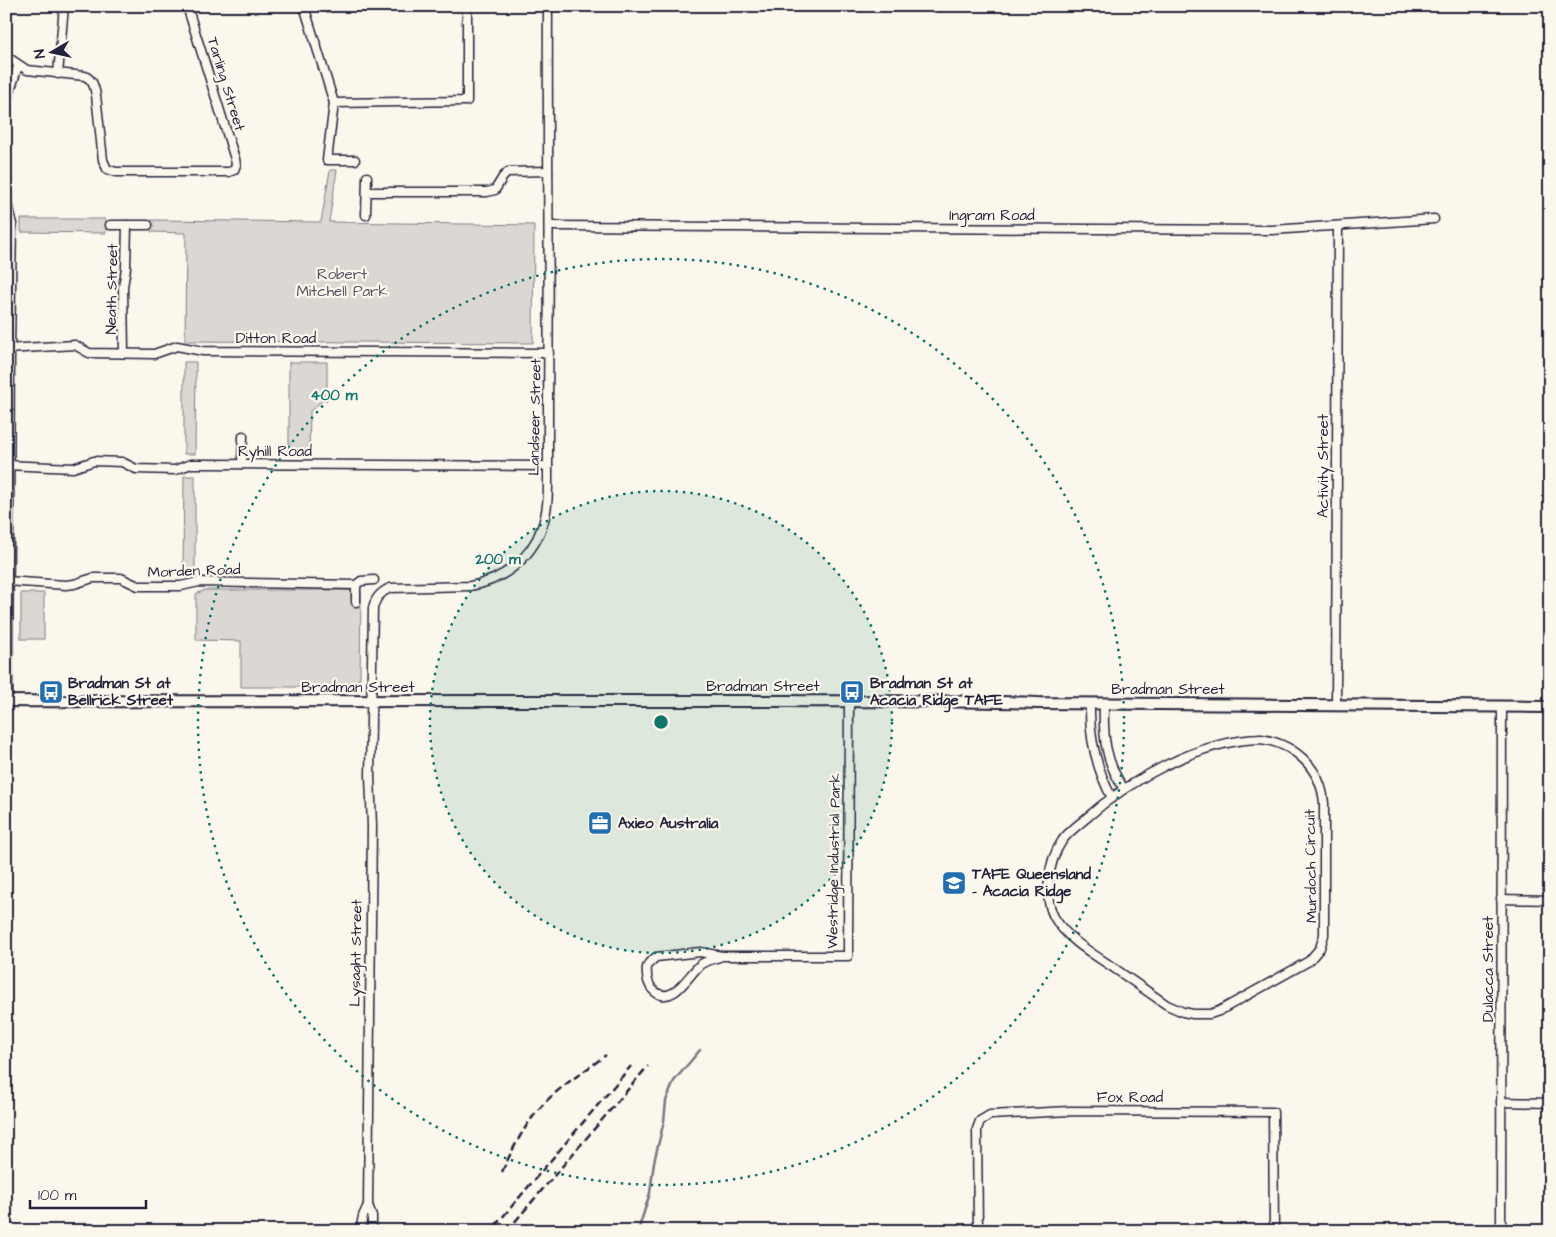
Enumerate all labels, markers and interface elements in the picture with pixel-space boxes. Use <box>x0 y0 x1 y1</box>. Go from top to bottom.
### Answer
north arrow <box>28 28 78 78</box>
street label: Tarling Street <box>201 34 250 134</box>
text: N <box>30 48 51 60</box>
street label: Ingram Road <box>949 205 1035 227</box>
street label: Neath Street <box>101 243 123 335</box>
park label: Robert Mitchell Park <box>296 264 388 302</box>
street label: Ditton Road <box>236 328 317 349</box>
street label: Landseer Street <box>523 358 547 476</box>
text: 400 m <box>311 385 358 406</box>
street label: Activity Street <box>1313 414 1335 518</box>
street label: Ryhill Road <box>238 441 312 463</box>
text: 200 m <box>474 549 521 570</box>
street label: Morden Road <box>147 559 241 583</box>
place label: Bradman St at Bellrick Street <box>68 673 174 711</box>
place label: Bradman St at Acacia Ridge TAFE <box>870 673 1003 713</box>
street label: Bradman Street <box>706 676 820 697</box>
street label: Bradman Street <box>301 677 415 698</box>
bus stop icon: Bradman St at Bellrick Street <box>38 679 64 705</box>
bus stop icon: Bradman St at Acacia Ridge TAFE <box>839 679 865 705</box>
street label: Bradman Street <box>1111 679 1225 700</box>
centre of rings <box>652 713 670 731</box>
street label: Westridge Industrial Park <box>822 773 847 949</box>
street label: Murdoch Circuit <box>1300 809 1322 923</box>
office icon: Axieo Australia <box>587 810 613 836</box>
place label: Axieo Australia <box>618 813 719 834</box>
place label: TAFE Queensland - Acacia Ridge <box>971 864 1091 904</box>
school or university icon: TAFE Queensland - Acacia Ridge <box>941 870 967 896</box>
street label: Lysaght Street <box>345 899 368 1007</box>
street label: Dulacca Street <box>1478 916 1499 1022</box>
street label: Fox Road <box>1097 1087 1163 1108</box>
scale bar <box>30 1177 146 1209</box>
text: 100 m <box>38 1185 77 1206</box>

